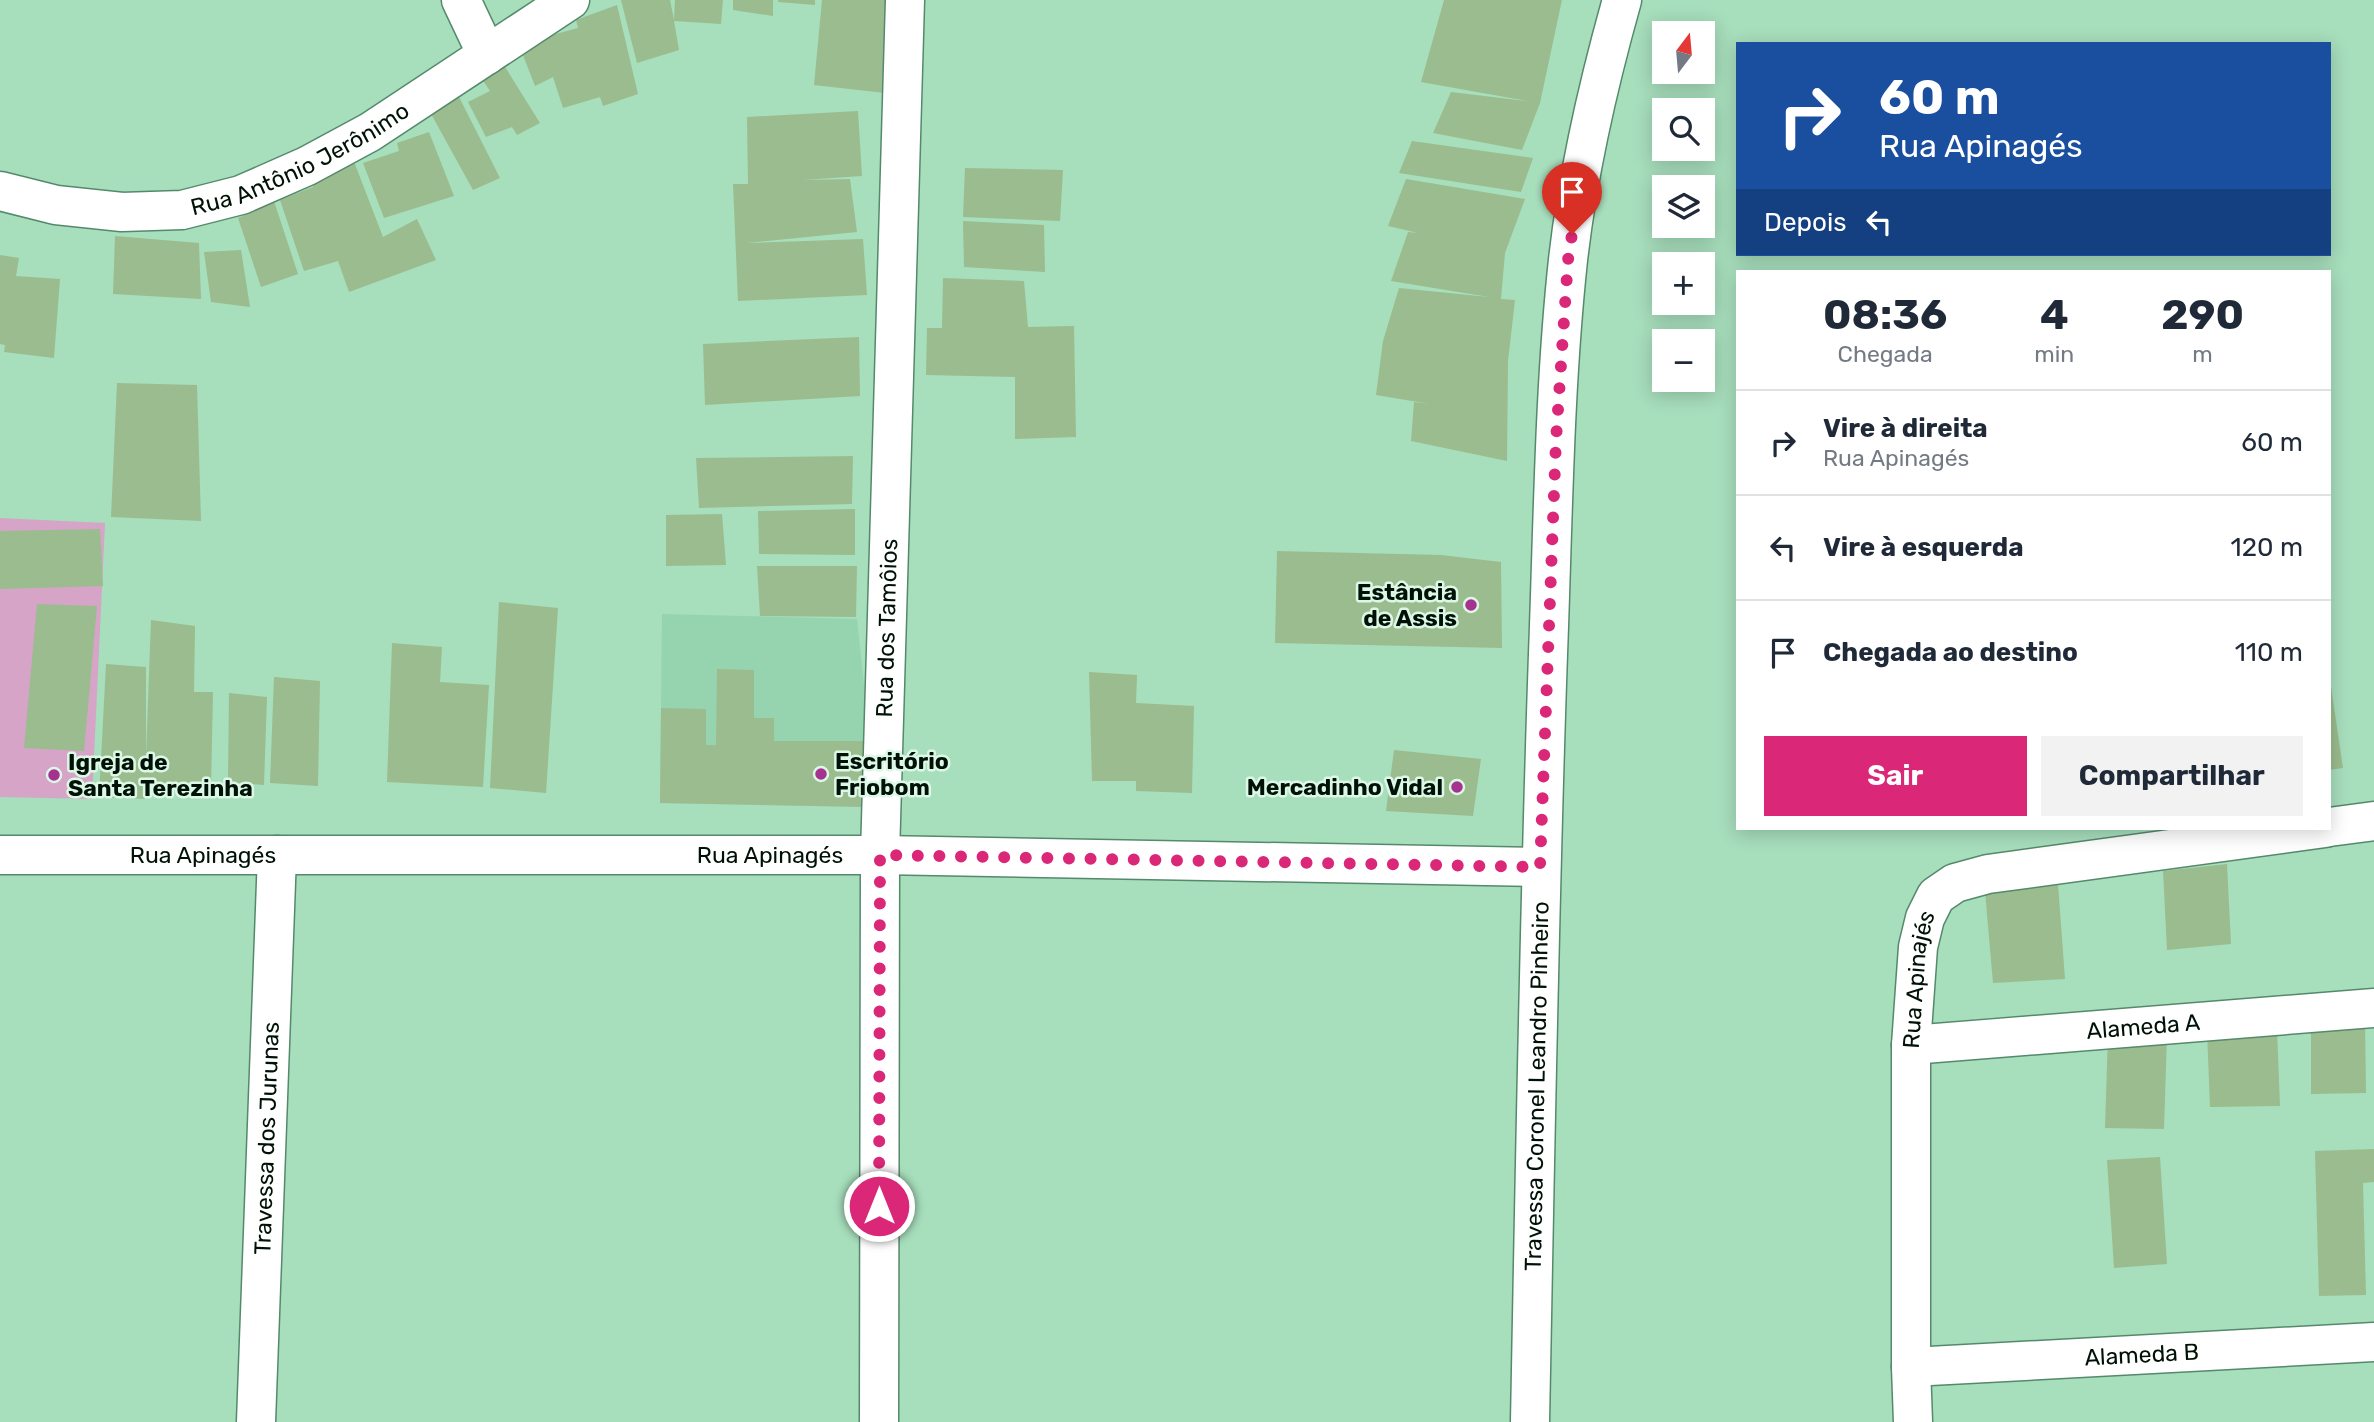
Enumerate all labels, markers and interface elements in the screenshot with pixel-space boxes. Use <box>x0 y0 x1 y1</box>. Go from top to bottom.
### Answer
north arrow <box>1652 21 1715 84</box>
map controls <box>1652 21 1715 392</box>
text: 60 m <box>1879 68 2000 126</box>
icon: right <box>1764 70 1855 161</box>
street label: Rua Antônio Jerônimo <box>188 96 414 221</box>
button: search <box>1652 98 1715 161</box>
text: Rua Apinagés <box>1879 127 2083 165</box>
pin <box>1542 162 1602 234</box>
icon: arrive <box>1553 173 1591 211</box>
button: layers <box>1652 175 1715 238</box>
icon: left <box>1860 203 1898 241</box>
text: Depois <box>1764 207 1846 238</box>
button: + <box>1652 252 1715 315</box>
text: 08:36 <box>1823 290 1947 340</box>
text: 4 <box>2040 290 2069 340</box>
text: 290 <box>2161 290 2244 340</box>
button: − <box>1652 329 1715 392</box>
text: Chegada <box>1838 340 1933 368</box>
text: min <box>2034 340 2074 368</box>
text: m <box>2192 340 2213 368</box>
text: Vire à direita <box>1823 413 1988 444</box>
icon: right <box>1764 424 1802 462</box>
text: 60 m <box>2241 427 2303 458</box>
text: Rua Apinagés <box>1823 444 1969 472</box>
icon: left <box>1764 529 1802 567</box>
text: Vire à esquerda <box>1823 532 2024 563</box>
text: 120 m <box>2231 532 2303 563</box>
street label: Rua dos Tamôios <box>870 538 903 718</box>
place label: Estância de Assis <box>1357 578 1457 632</box>
marker: Estância de Assis <box>1463 597 1479 613</box>
icon: arrive <box>1764 634 1802 672</box>
text: Chegada ao destino <box>1823 637 2078 668</box>
text: 110 m <box>2235 637 2303 668</box>
button: Sair <box>1764 736 2027 816</box>
button: Compartilhar <box>2041 736 2303 816</box>
place label: Escritório Friobom <box>835 747 949 801</box>
place label: Igreja de Santa Terezinha <box>68 748 253 802</box>
marker: Escritório Friobom <box>813 766 829 782</box>
marker: Igreja de Santa Terezinha <box>46 767 62 783</box>
place label: Mercadinho Vidal <box>1247 773 1443 801</box>
marker: Mercadinho Vidal <box>1449 779 1465 795</box>
street label: Rua Apinagés <box>130 841 276 869</box>
street label: Rua Apinagés <box>697 841 843 869</box>
street label: Travessa Coronel Leandro Pinheiro <box>1519 901 1555 1271</box>
street label: Rua Apinajés <box>1897 905 1941 1049</box>
street label: Alameda A <box>2085 1008 2201 1045</box>
street label: Travessa dos Jurunas <box>248 1021 285 1255</box>
position arrow <box>842 1169 916 1243</box>
street label: Alameda B <box>2084 1337 2200 1372</box>

